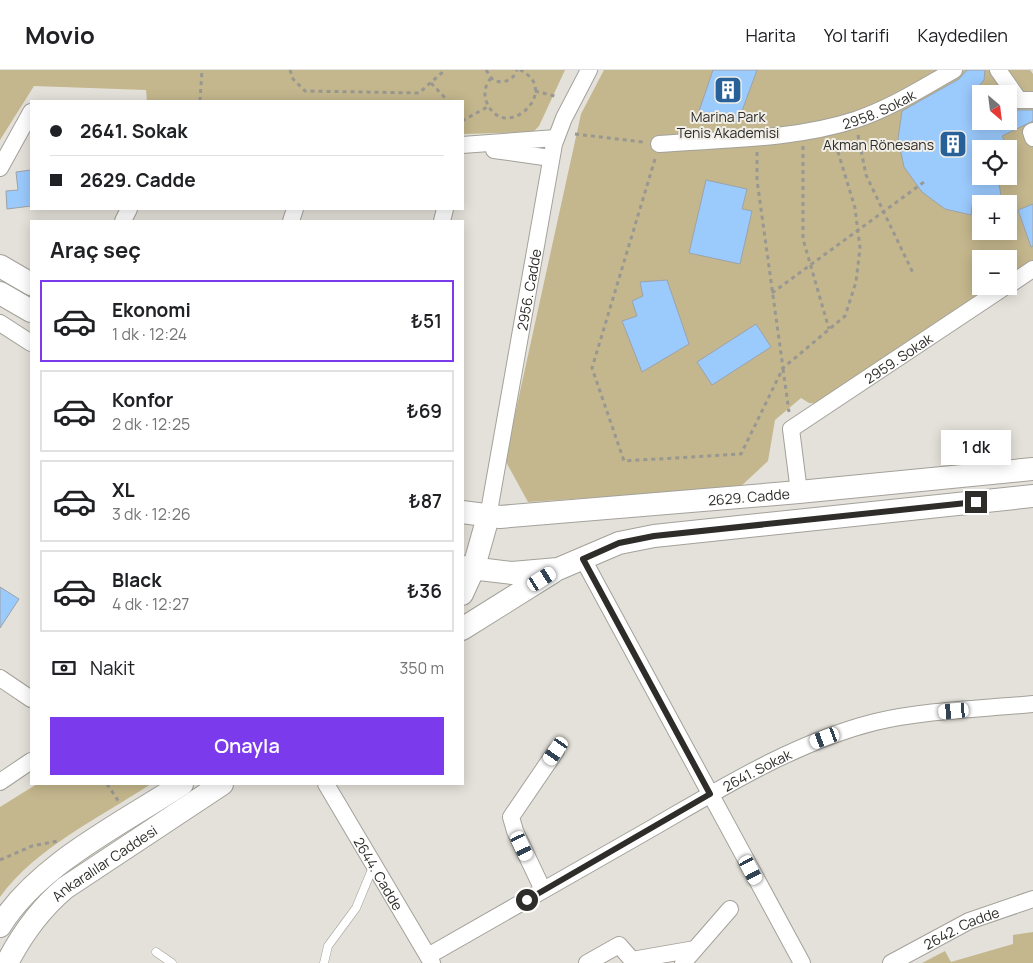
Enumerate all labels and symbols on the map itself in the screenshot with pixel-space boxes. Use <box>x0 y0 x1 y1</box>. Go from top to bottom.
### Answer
building icon: Marina Park Tenis Akademisi <box>713 75 743 105</box>
street label: 2958. Sokak <box>840 84 919 133</box>
north arrow <box>972 85 1018 130</box>
place label: Marina Park Tenis Akademisi <box>677 107 779 142</box>
building icon: Akman Rönesans <box>938 129 968 159</box>
place label: Akman Rönesans <box>823 135 934 154</box>
street label: 2956. Cadde <box>512 247 545 332</box>
street label: 2959. Sokak <box>860 328 937 387</box>
callout: 1 dk <box>941 430 1011 464</box>
street label: 2629. Cadde <box>707 483 790 509</box>
route end <box>965 491 987 513</box>
car <box>525 565 558 593</box>
car <box>938 702 969 720</box>
car <box>808 726 841 750</box>
car <box>541 734 570 768</box>
street label: 2641. Sokak <box>719 744 795 795</box>
street label: Ankaralılar Caddesi <box>47 820 160 905</box>
car <box>508 829 535 863</box>
street label: 2644. Cadde <box>350 833 408 914</box>
car <box>737 853 764 887</box>
route start <box>516 889 538 911</box>
street label: 2642. Cadde <box>920 902 1002 953</box>

